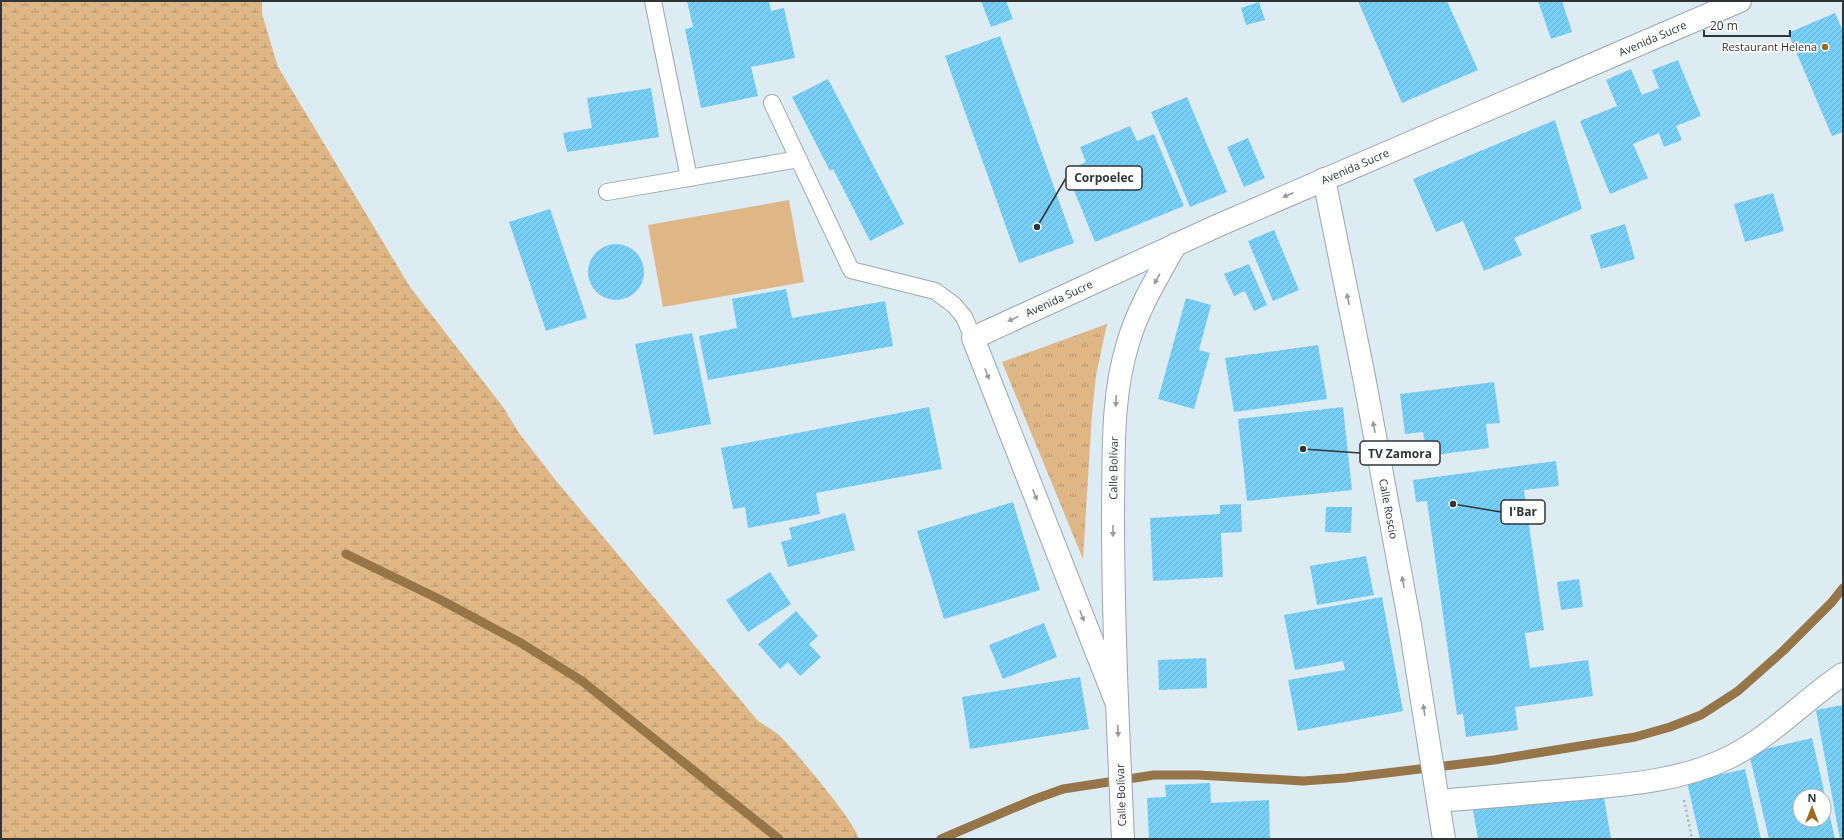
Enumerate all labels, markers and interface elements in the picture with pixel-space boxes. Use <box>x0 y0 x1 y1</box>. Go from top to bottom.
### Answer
scale bar <box>1704 12 1790 38</box>
street label: Avenida Sucre <box>1616 17 1689 59</box>
text: 20 m <box>1710 17 1738 34</box>
place label: Restaurant Helena <box>1722 39 1817 54</box>
marker: Restaurant Helena <box>1820 42 1830 52</box>
street label: Avenida Sucre <box>1318 145 1391 187</box>
callout: Corpoelec <box>1066 166 1142 190</box>
text: Corpoelec <box>1074 169 1134 186</box>
one-way arrow <box>1282 192 1293 198</box>
one-way arrow <box>1153 273 1160 284</box>
street label: Avenida Sucre <box>1023 276 1095 320</box>
one-way arrow <box>1345 293 1351 305</box>
one-way arrow <box>1007 316 1019 323</box>
one-way arrow <box>985 369 991 381</box>
one-way arrow <box>1112 395 1119 407</box>
one-way arrow <box>1370 421 1376 433</box>
street label: Calle Bolívar <box>1105 436 1121 500</box>
callout: TV Zamora <box>1360 441 1440 465</box>
text: TV Zamora <box>1368 445 1432 462</box>
street label: Calle Roscio <box>1376 477 1402 540</box>
one-way arrow <box>1033 490 1039 502</box>
callout: I'Bar <box>1501 500 1545 524</box>
text: I'Bar <box>1509 503 1538 520</box>
one-way arrow <box>1110 525 1116 538</box>
one-way arrow <box>1399 576 1405 588</box>
one-way arrow <box>1080 611 1086 623</box>
one-way arrow <box>1421 704 1427 716</box>
one-way arrow <box>1115 725 1121 738</box>
street label: Calle Bolívar <box>1112 763 1129 827</box>
north arrow <box>1792 788 1832 828</box>
text: N <box>1808 790 1816 805</box>

